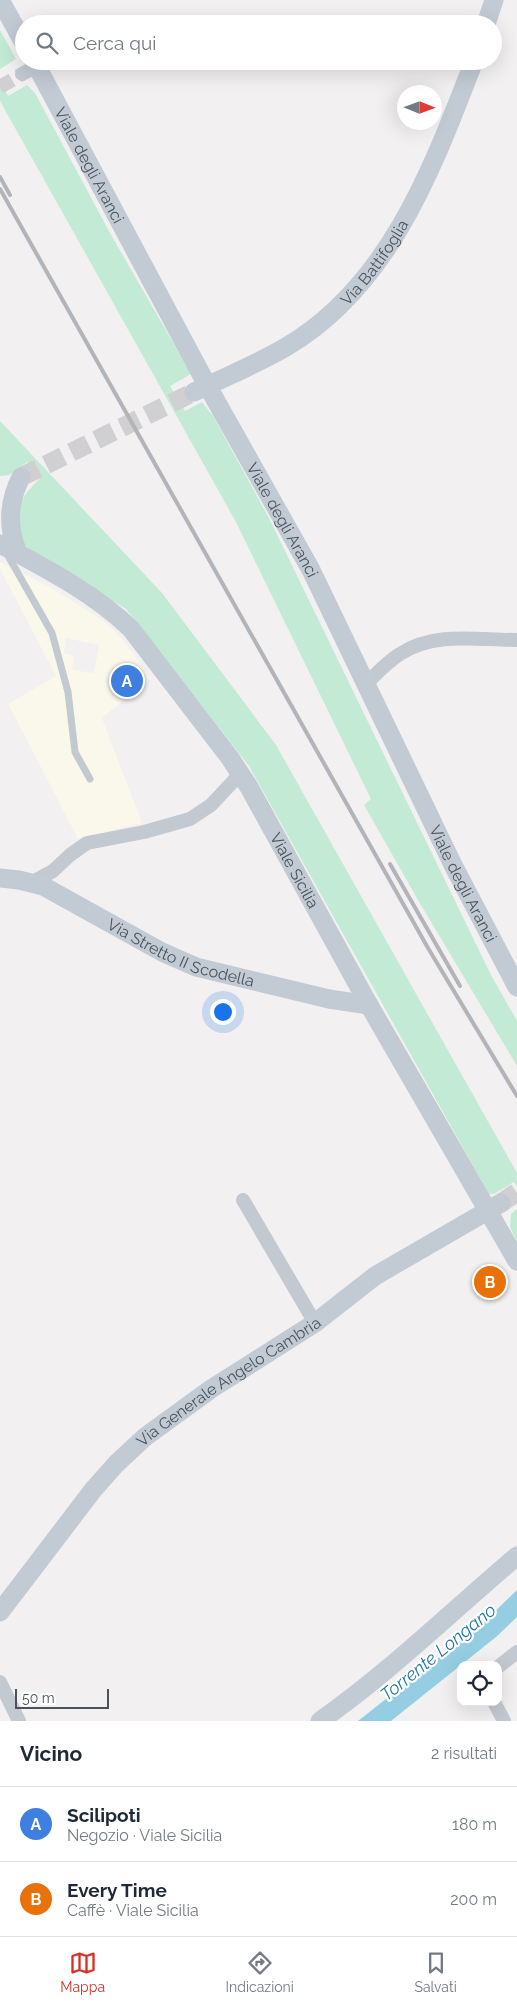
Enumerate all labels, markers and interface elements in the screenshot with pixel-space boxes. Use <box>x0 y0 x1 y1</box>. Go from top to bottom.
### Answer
search box <box>15 15 502 70</box>
icon: search <box>33 29 61 57</box>
text: Cerca qui <box>73 32 156 54</box>
north arrow <box>397 85 442 130</box>
street label: Viale degli Aranci <box>51 104 128 226</box>
street label: Via Battifoglia <box>336 216 412 309</box>
street label: Viale degli Aranci <box>243 459 322 580</box>
pin: A <box>111 662 143 700</box>
street label: Viale degli Aranci <box>426 822 501 945</box>
street label: Viale Sicilia <box>266 829 323 911</box>
street label: Via Stretto II Scodella <box>104 914 256 990</box>
your location <box>210 999 236 1025</box>
pin: B <box>474 1263 506 1301</box>
street label: Via Generale Angelo Cambria <box>132 1313 324 1450</box>
water label: Torrente Longano <box>376 1599 500 1705</box>
map controls <box>457 1661 502 1706</box>
button: locate <box>457 1661 502 1706</box>
scale bar <box>15 1686 109 1709</box>
text: 50 m <box>22 1690 55 1706</box>
text: Vicino <box>20 1741 82 1766</box>
text: 2 risultati <box>431 1744 497 1763</box>
text: Scilipoti <box>67 1804 141 1826</box>
text: A <box>31 1815 41 1834</box>
text: 180 m <box>452 1815 497 1834</box>
text: Negozio · Viale Sicilia <box>67 1826 222 1845</box>
text: Every Time <box>67 1879 167 1901</box>
text: B <box>31 1890 41 1909</box>
text: 200 m <box>450 1890 497 1909</box>
text: Caffè · Viale Sicilia <box>67 1901 199 1920</box>
tab: Mappa <box>60 1949 105 1995</box>
tab: Indicazioni <box>226 1949 294 1995</box>
tab: Salvati <box>414 1949 457 1995</box>

